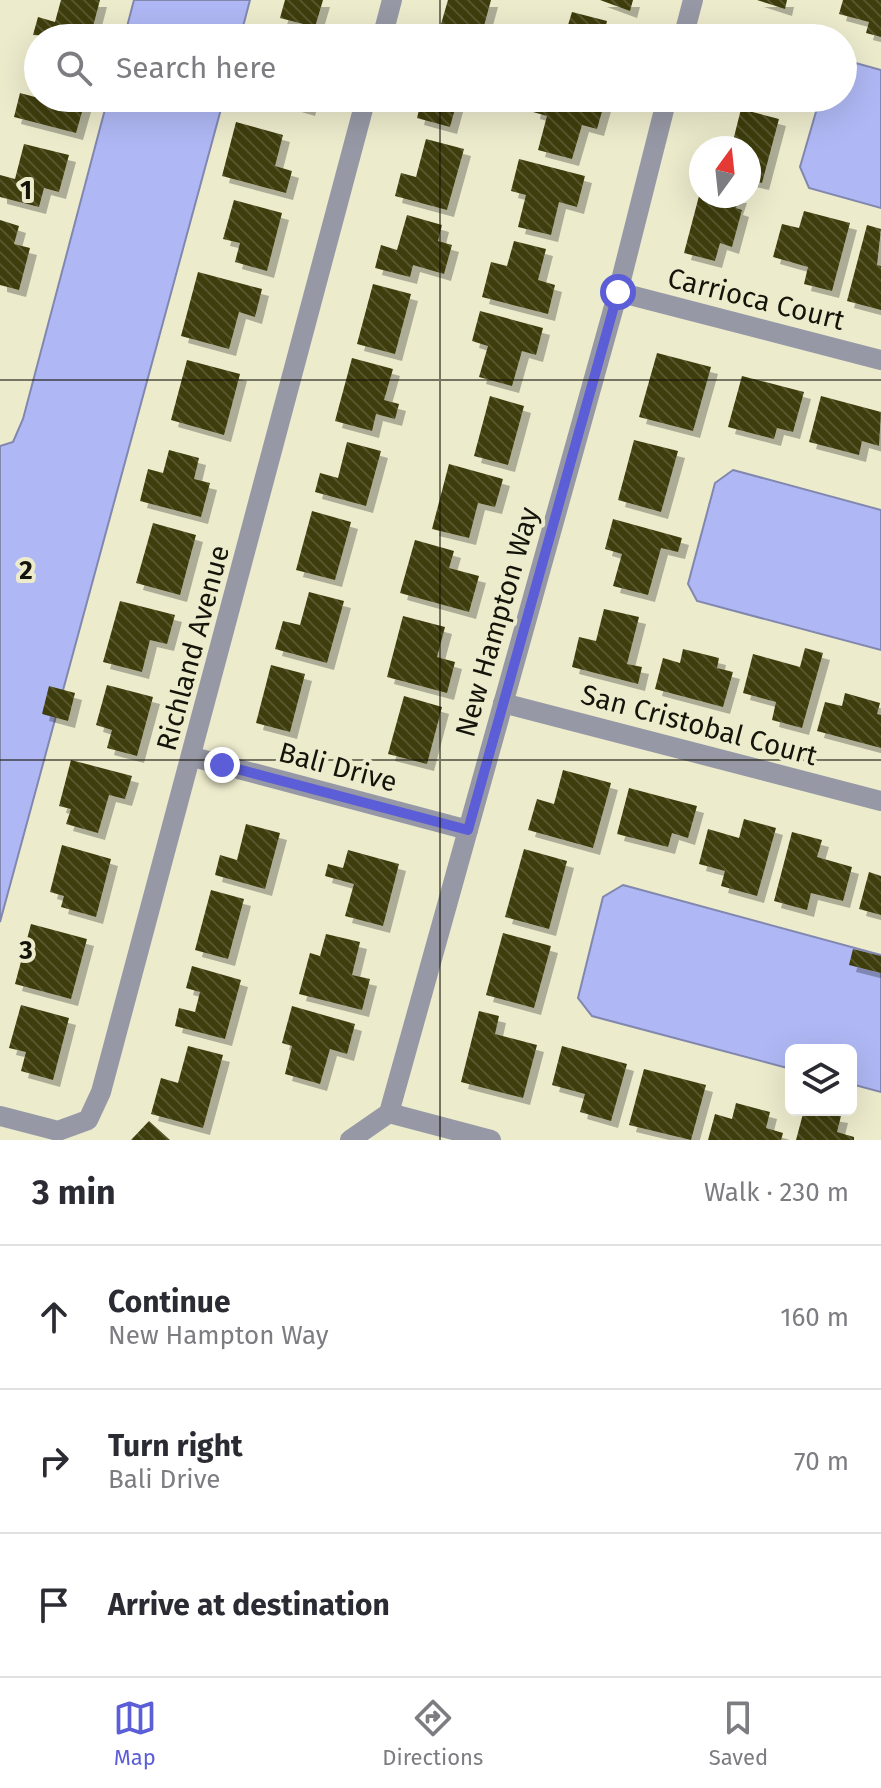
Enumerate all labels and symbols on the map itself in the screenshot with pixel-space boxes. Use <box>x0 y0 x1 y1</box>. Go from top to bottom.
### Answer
north arrow <box>689 136 761 208</box>
text: 1 <box>20 175 32 206</box>
street label: Carrioca Court <box>664 261 849 337</box>
route start <box>600 274 636 310</box>
street label: New Hampton Way <box>448 503 546 741</box>
street label: Richland Avenue <box>150 542 236 754</box>
text: 2 <box>19 555 33 586</box>
street label: San Cristobal Court <box>577 678 821 773</box>
street label: Bali Drive <box>275 735 401 799</box>
route end <box>204 747 240 783</box>
text: 3 <box>18 935 33 966</box>

